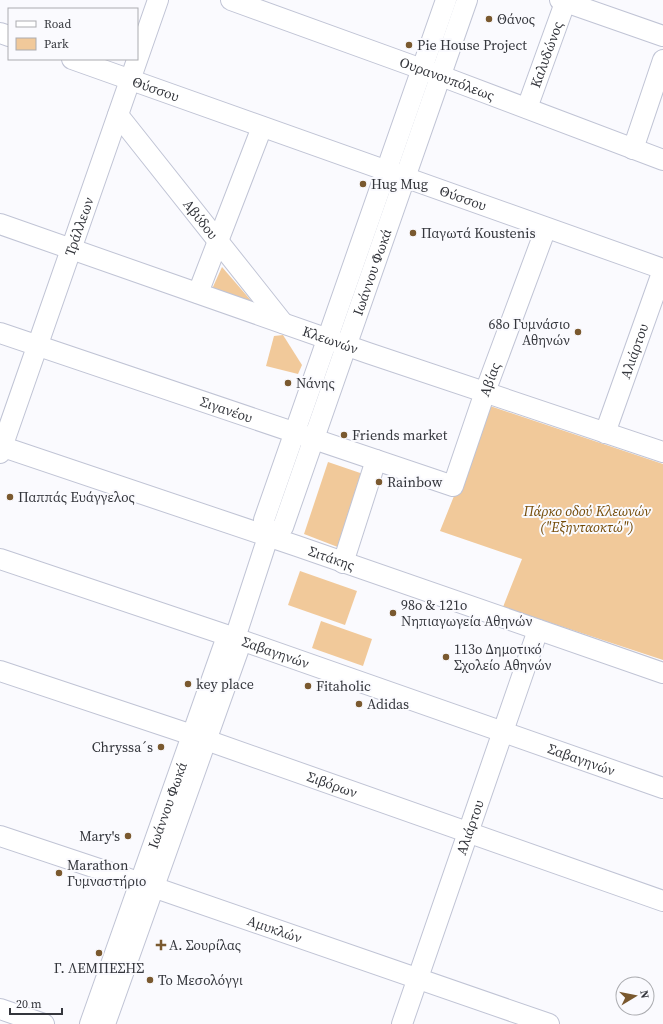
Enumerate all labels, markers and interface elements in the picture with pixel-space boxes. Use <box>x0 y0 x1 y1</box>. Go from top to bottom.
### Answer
legend <box>8 8 138 60</box>
place label: Θάνος <box>497 9 535 29</box>
marker: Θάνος <box>484 14 494 24</box>
text: Road <box>44 16 71 32</box>
street label: Καλυδώνος <box>525 18 568 90</box>
place label: Pie House Project <box>417 35 527 55</box>
text: Park <box>44 36 69 52</box>
marker: Pie House Project <box>404 40 414 50</box>
street label: Ουρανουπόλεως <box>397 52 497 105</box>
street label: Θύσσου <box>130 71 182 106</box>
place label: Hug Mug <box>371 174 428 194</box>
marker: Hug Mug <box>358 179 368 189</box>
street label: Θύσσου <box>437 180 489 215</box>
street label: Τράλλεων <box>60 194 99 259</box>
street label: Αβύδου <box>178 195 223 243</box>
place label: Παγωτά Koustenis <box>421 223 535 243</box>
street label: Ιωάννου Φωκά <box>348 226 396 318</box>
marker: Παγωτά Koustenis <box>408 228 418 238</box>
place label: 68ο Γυμνάσιο Αθηνών <box>489 314 570 350</box>
street label: Κλεωνών <box>300 321 361 359</box>
street label: Αλιάρτου <box>615 321 653 381</box>
marker: 68ο Γυμνάσιο Αθηνών <box>573 327 583 337</box>
street label: Αβίας <box>474 359 505 399</box>
place label: Νάνης <box>296 373 335 393</box>
marker: Νάνης <box>283 378 293 388</box>
street label: Σιγανέου <box>198 391 255 428</box>
place label: Friends market <box>352 425 448 445</box>
marker: Friends market <box>339 430 349 440</box>
place label: Rainbow <box>387 472 443 492</box>
marker: Rainbow <box>374 477 384 487</box>
place label: Παππάς Ευάγγελος <box>18 487 135 507</box>
marker: Παππάς Ευάγγελος <box>5 492 15 502</box>
park label: Πάρκο οδού Κλεωνών ("Εξηνταοκτώ") <box>522 501 651 537</box>
street label: Σιτάκης <box>306 541 357 575</box>
place label: 98ο & 121ο Νηπιαγωγεία Αθηνών <box>401 595 532 631</box>
marker: 98ο & 121ο Νηπιαγωγεία Αθηνών <box>388 608 398 618</box>
street label: Σαβαγηνών <box>239 631 312 673</box>
place label: 113ο Δημοτικό Σχολείο Αθηνών <box>454 639 552 675</box>
marker: 113ο Δημοτικό Σχολείο Αθηνών <box>441 652 451 662</box>
place label: key place <box>196 674 254 694</box>
place label: Fitaholic <box>316 676 371 696</box>
marker: key place <box>183 679 193 689</box>
marker: Fitaholic <box>303 681 313 691</box>
place label: Adidas <box>367 694 409 714</box>
marker: Adidas <box>354 699 364 709</box>
place label: Chryssa´s <box>92 737 153 757</box>
street label: Σαβαγηνών <box>545 738 618 780</box>
marker: Chryssa´s <box>156 742 166 752</box>
street label: Ιωάννου Φωκά <box>143 759 192 851</box>
street label: Σιβόρων <box>304 766 360 802</box>
street label: Αλιάρτου <box>451 797 489 858</box>
place label: Mary's <box>79 826 120 846</box>
marker: Mary's <box>123 831 133 841</box>
place label: Marathon Γυμναστήριο <box>67 855 146 891</box>
marker: Marathon Γυμναστήριο <box>54 868 64 878</box>
street label: Αμυκλών <box>245 910 305 948</box>
place label: Α. Σουρίλας <box>169 935 241 955</box>
marker: Α. Σουρίλας <box>156 940 166 950</box>
marker: Γ. ΛΕΜΠΕΣΗΣ <box>94 948 104 958</box>
place label: Γ. ΛΕΜΠΕΣΗΣ <box>54 958 144 978</box>
place label: Το Μεσολόγγι <box>158 970 243 990</box>
marker: Το Μεσολόγγι <box>145 975 155 985</box>
north arrow <box>615 976 655 1016</box>
text: N <box>636 989 652 1000</box>
scale bar <box>10 990 62 1016</box>
text: 20 m <box>16 996 42 1012</box>

